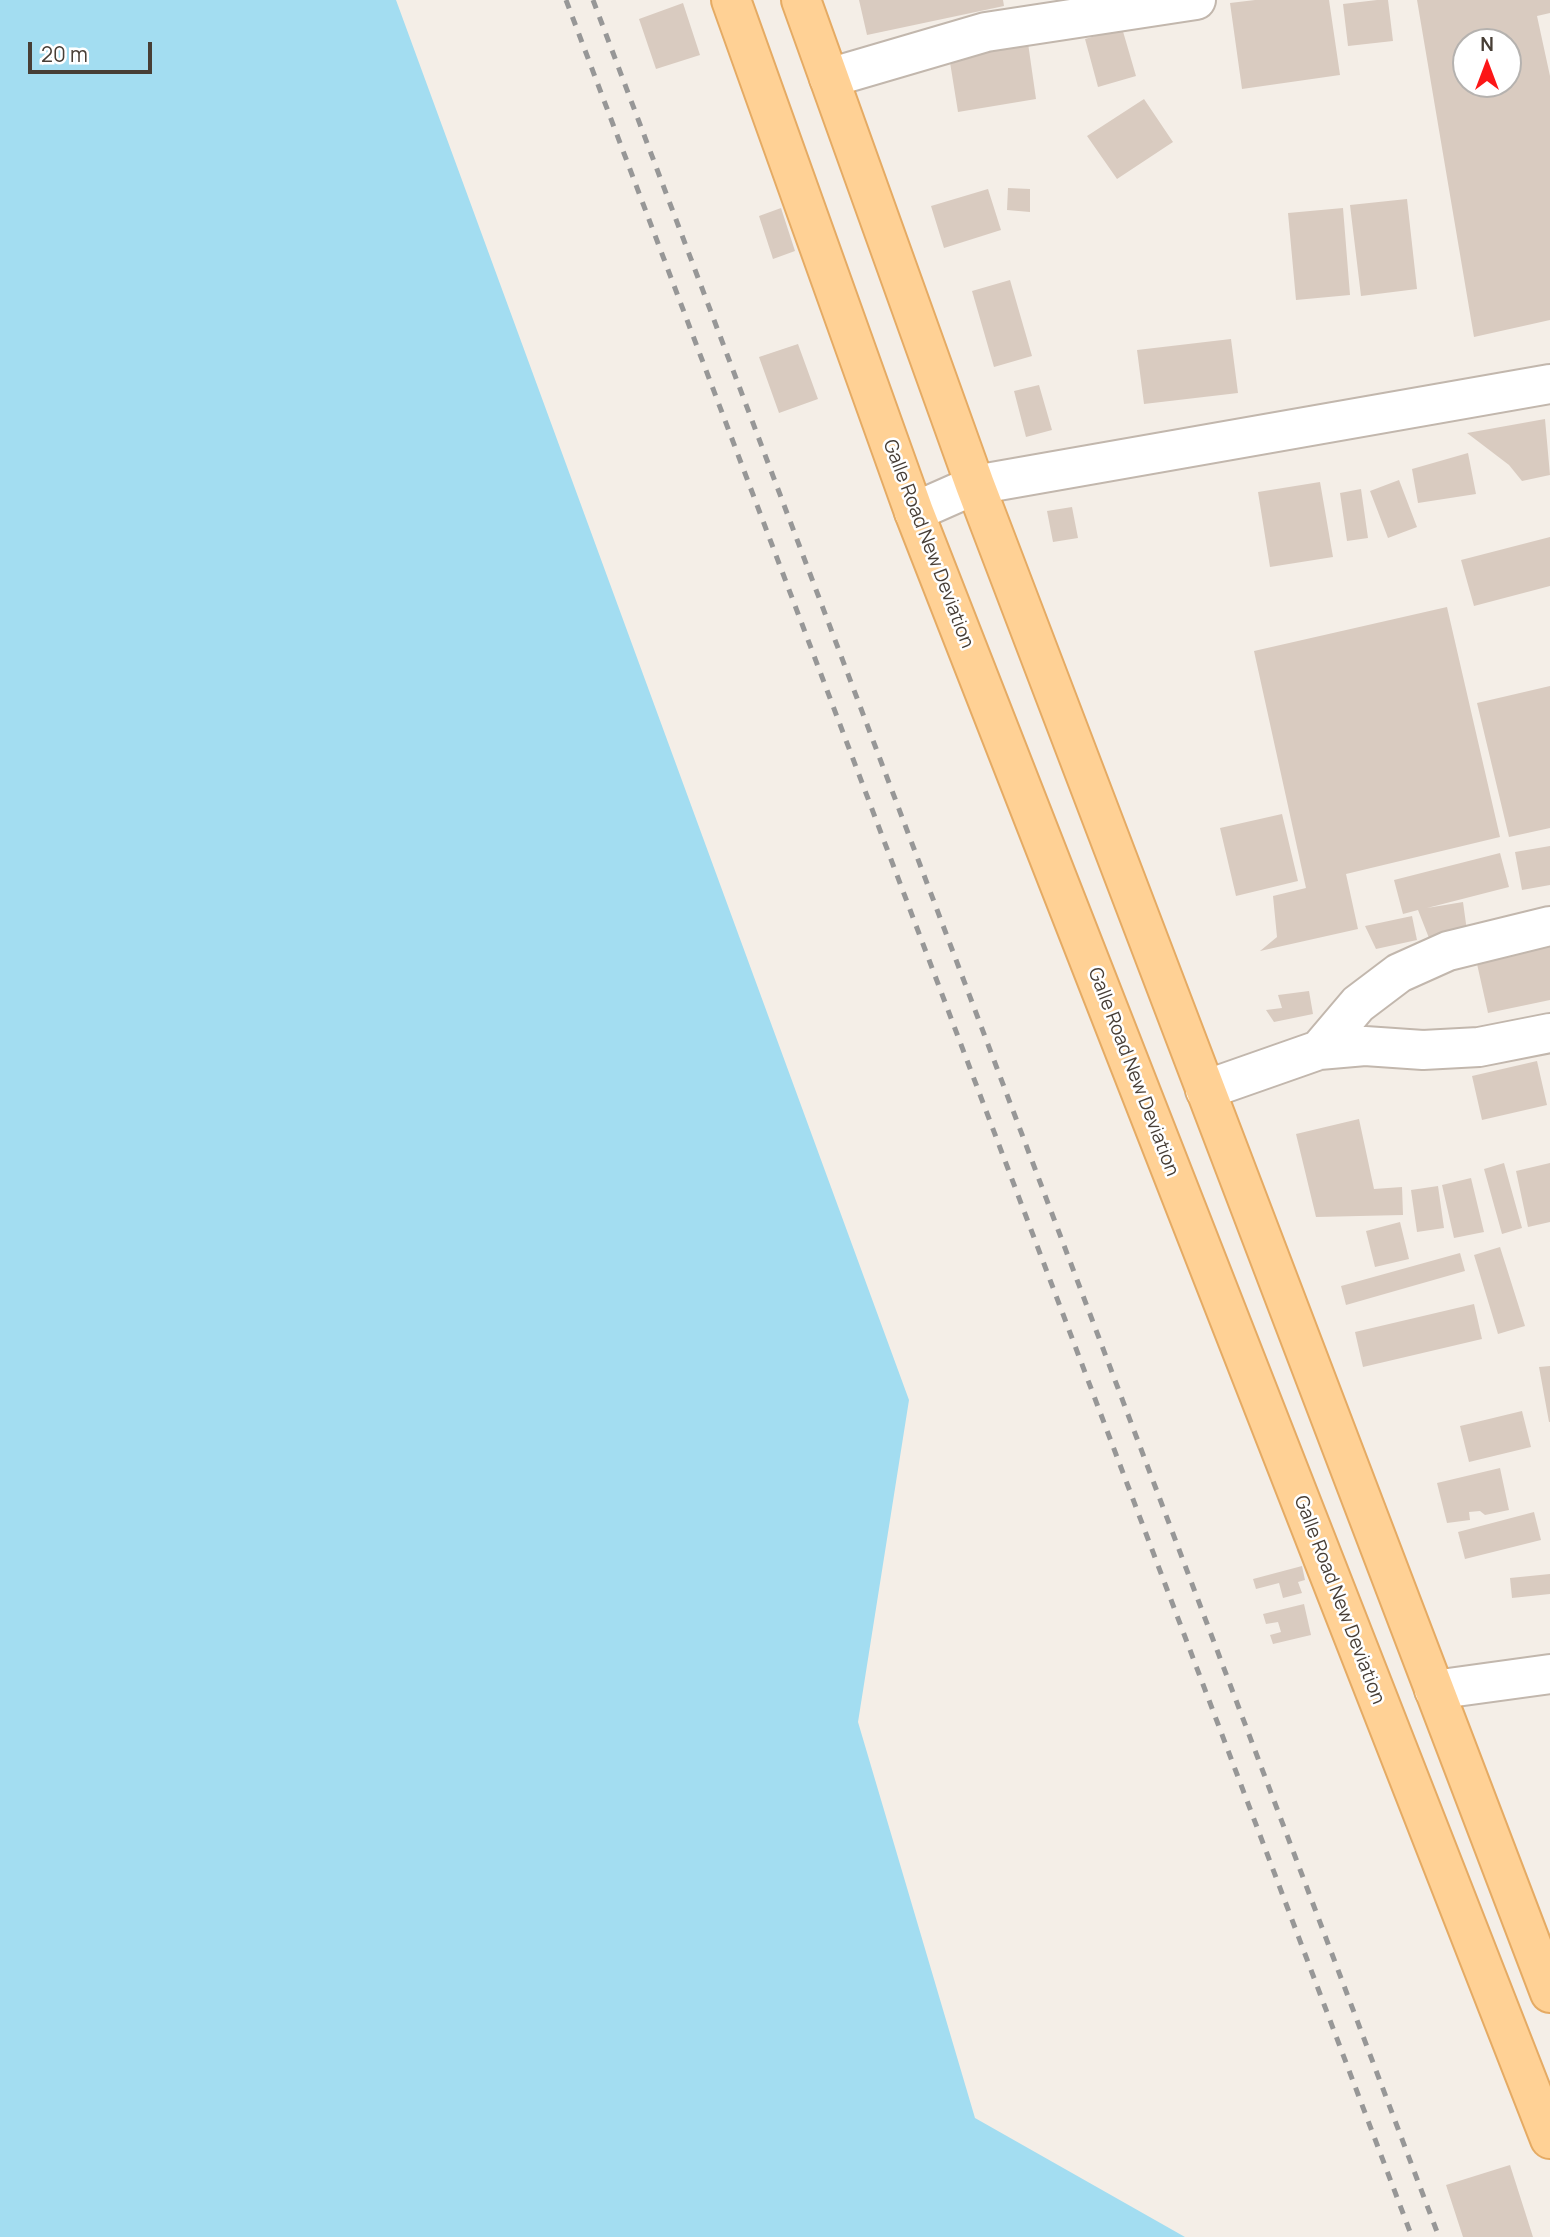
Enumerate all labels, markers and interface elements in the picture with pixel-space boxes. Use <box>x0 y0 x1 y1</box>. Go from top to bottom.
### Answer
scale bar <box>32 28 156 72</box>
north arrow <box>1452 28 1522 98</box>
text: N <box>1480 31 1494 57</box>
text: 20 m <box>41 40 88 68</box>
street label: Galle Road New Deviation <box>878 437 978 651</box>
street label: Galle Road New Deviation <box>1083 965 1183 1179</box>
street label: Galle Road New Deviation <box>1289 1493 1389 1707</box>

